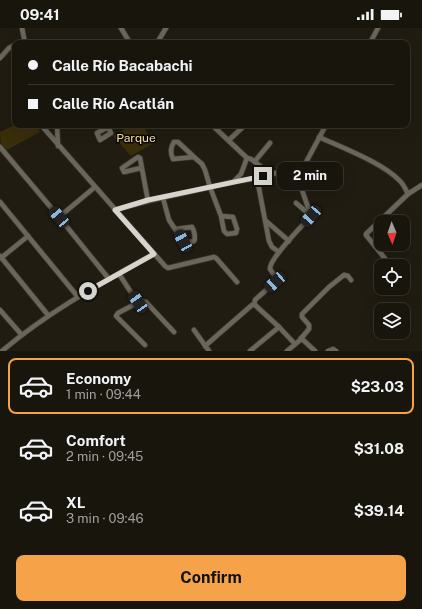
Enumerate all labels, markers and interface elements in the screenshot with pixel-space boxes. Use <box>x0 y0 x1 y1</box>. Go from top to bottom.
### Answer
text: 09:41 <box>20 6 60 23</box>
text: Calle Río Bacabachi <box>52 57 193 74</box>
text: Calle Río Acatlán <box>52 95 174 112</box>
park label: Parque <box>116 131 156 145</box>
callout: 2 min <box>277 162 343 190</box>
route end <box>254 167 272 185</box>
text: 2 min <box>293 168 327 183</box>
car <box>299 203 323 229</box>
car <box>47 204 71 230</box>
north arrow <box>374 215 410 251</box>
map controls <box>374 215 410 339</box>
car <box>172 228 194 254</box>
button: locate <box>374 259 410 295</box>
car <box>262 270 288 294</box>
route start <box>79 282 97 300</box>
car <box>126 289 150 315</box>
button: layers <box>374 303 410 339</box>
icon: car <box>18 368 54 404</box>
text: Economy <box>66 370 131 387</box>
text: $23.03 <box>351 378 404 395</box>
text: 1 min · 09:44 <box>66 387 141 402</box>
icon: car <box>18 430 54 466</box>
text: Comfort <box>66 432 126 449</box>
text: $31.08 <box>354 440 404 457</box>
text: 2 min · 09:45 <box>66 449 143 464</box>
icon: car <box>18 492 54 528</box>
text: XL <box>66 494 85 511</box>
text: $39.14 <box>354 502 404 519</box>
text: 3 min · 09:46 <box>66 511 144 526</box>
button: Confirm <box>16 555 406 601</box>

